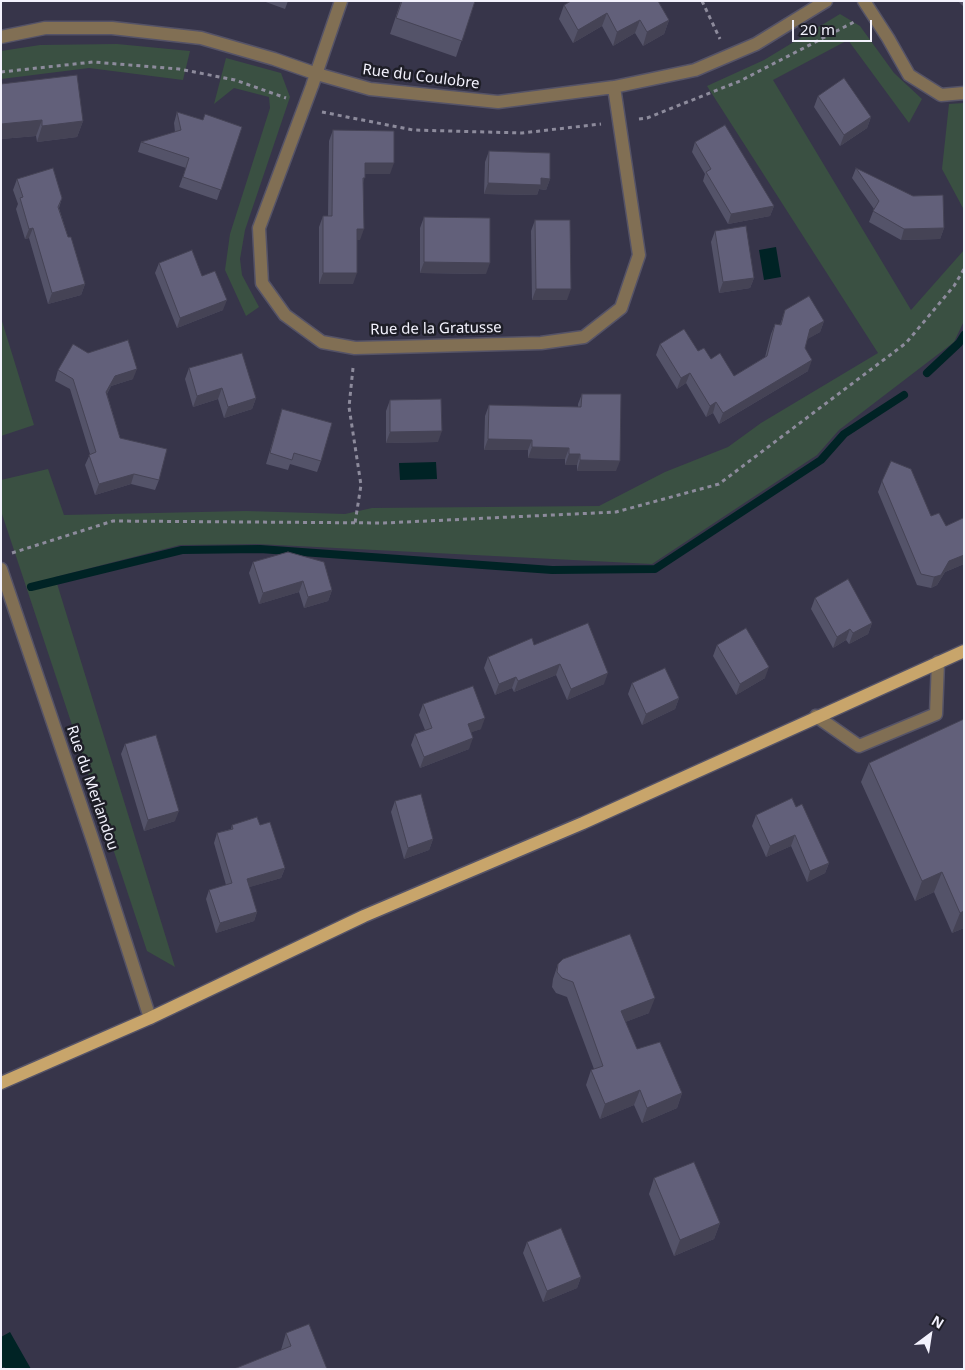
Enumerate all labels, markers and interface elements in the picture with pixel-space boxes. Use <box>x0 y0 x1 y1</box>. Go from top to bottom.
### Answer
scale bar <box>795 10 875 42</box>
text: 20 m <box>800 19 835 39</box>
street label: Rue du Coulobre <box>361 61 481 93</box>
street label: Rue de la Gratusse <box>370 319 502 339</box>
street label: Rue du Merlandou <box>62 723 122 853</box>
north arrow <box>905 1310 955 1360</box>
text: N <box>928 1311 948 1333</box>

